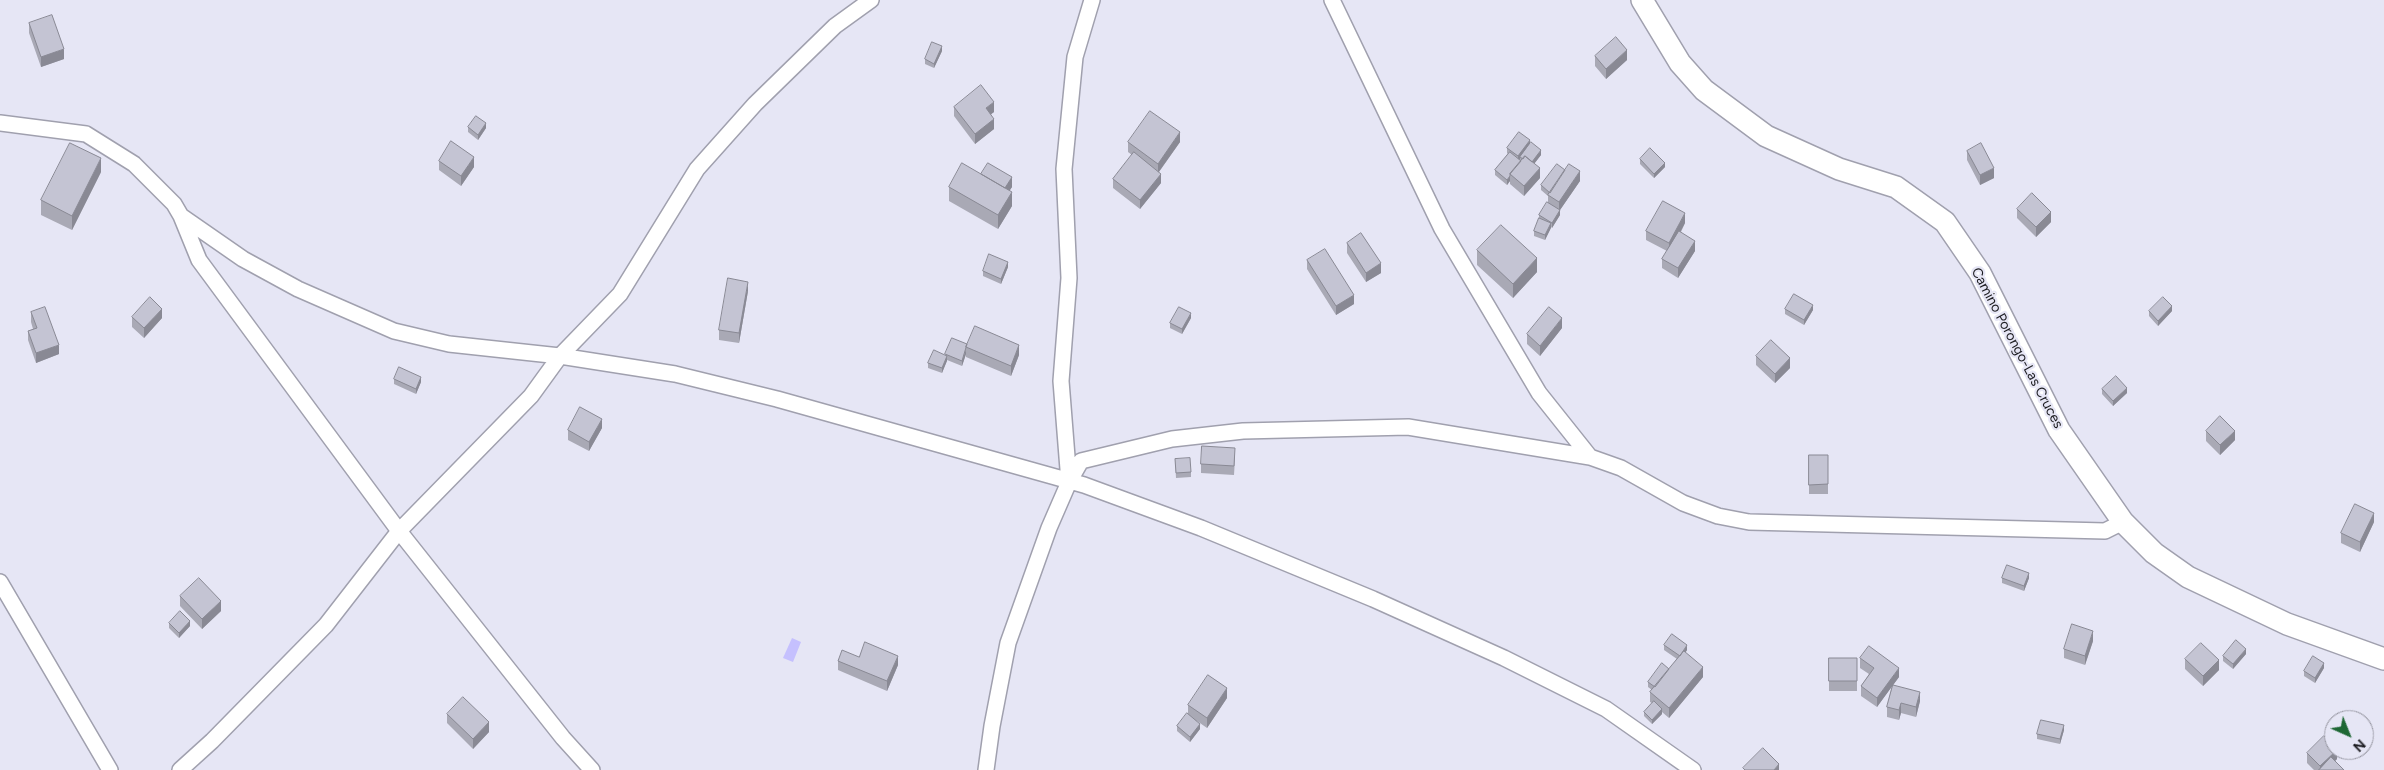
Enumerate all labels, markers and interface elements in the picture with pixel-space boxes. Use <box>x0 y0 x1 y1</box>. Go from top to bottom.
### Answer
street label: Camino Porongo-Las Cruces <box>1967 265 2067 431</box>
north arrow <box>2324 710 2374 760</box>
text: N <box>2349 736 2369 755</box>

